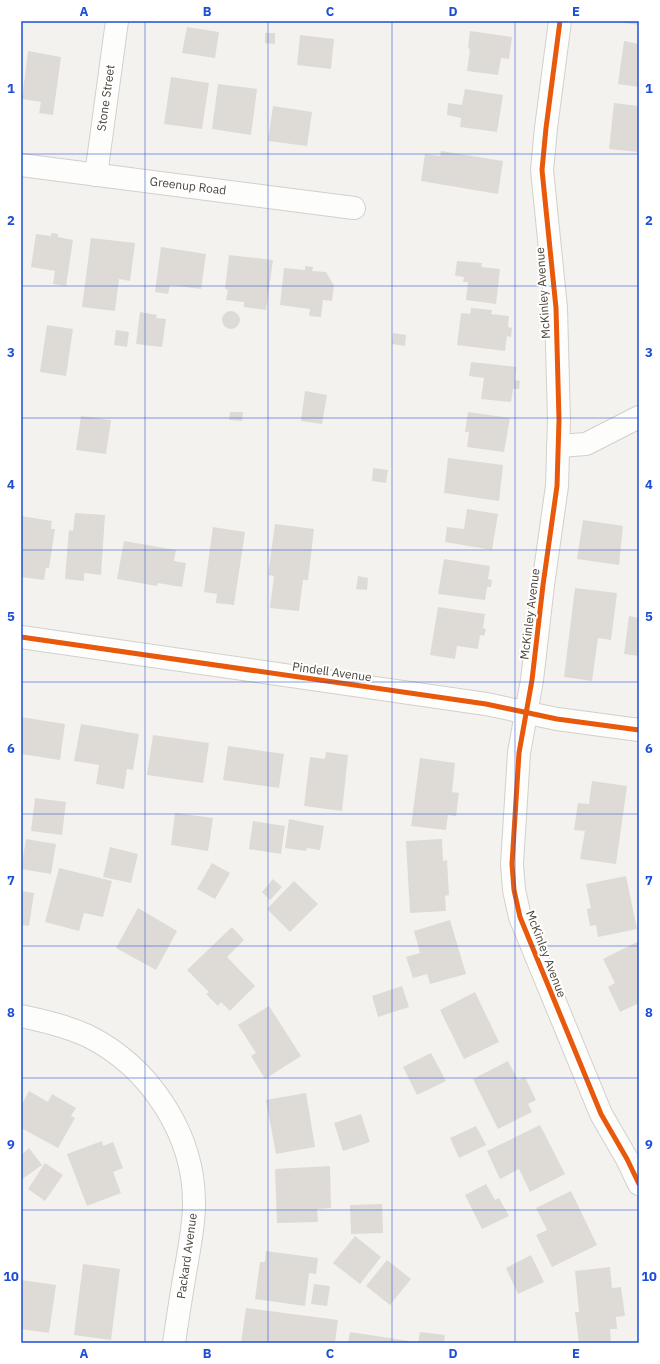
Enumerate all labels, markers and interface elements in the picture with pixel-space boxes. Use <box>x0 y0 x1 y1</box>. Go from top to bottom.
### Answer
text: A <box>80 3 89 20</box>
text: B <box>203 3 212 20</box>
text: C <box>326 3 335 20</box>
text: D <box>448 3 458 20</box>
text: E <box>572 3 580 20</box>
street label: Stone Street <box>93 64 118 132</box>
text: 1 <box>7 80 15 97</box>
text: 1 <box>645 80 653 97</box>
street label: Greenup Road <box>149 173 227 198</box>
text: 2 <box>7 212 15 229</box>
text: 2 <box>645 212 653 229</box>
street label: McKinley Avenue <box>532 246 553 339</box>
text: 3 <box>7 344 15 361</box>
text: 3 <box>645 344 653 361</box>
text: 4 <box>7 476 15 493</box>
text: 4 <box>645 476 653 493</box>
street label: McKinley Avenue <box>516 567 543 660</box>
text: 5 <box>7 608 15 625</box>
text: 5 <box>645 608 653 625</box>
street label: Pindell Avenue <box>291 659 373 685</box>
text: 6 <box>7 740 15 757</box>
text: 6 <box>645 740 653 757</box>
text: 7 <box>7 872 15 889</box>
text: 7 <box>645 872 653 889</box>
street label: McKinley Avenue <box>523 908 570 1000</box>
text: 8 <box>7 1004 15 1021</box>
text: 8 <box>645 1004 653 1021</box>
text: 9 <box>7 1136 15 1153</box>
text: 9 <box>645 1136 653 1153</box>
street label: Packard Avenue <box>173 1212 200 1300</box>
text: 10 <box>3 1268 19 1285</box>
text: 10 <box>641 1268 657 1285</box>
text: A <box>80 1345 89 1362</box>
text: B <box>203 1345 212 1362</box>
text: C <box>326 1345 335 1362</box>
text: D <box>448 1345 458 1362</box>
text: E <box>572 1345 580 1362</box>

